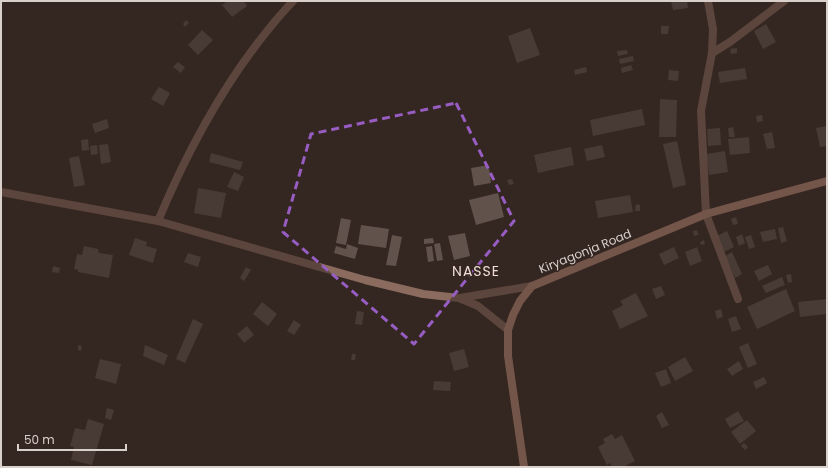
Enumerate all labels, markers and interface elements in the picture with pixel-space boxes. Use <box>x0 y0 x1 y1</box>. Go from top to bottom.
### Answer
street label: Kiryagonja Road <box>536 225 634 277</box>
district label: NASSE <box>452 261 500 281</box>
scale bar <box>18 426 126 452</box>
text: 50 m <box>24 431 55 448</box>

